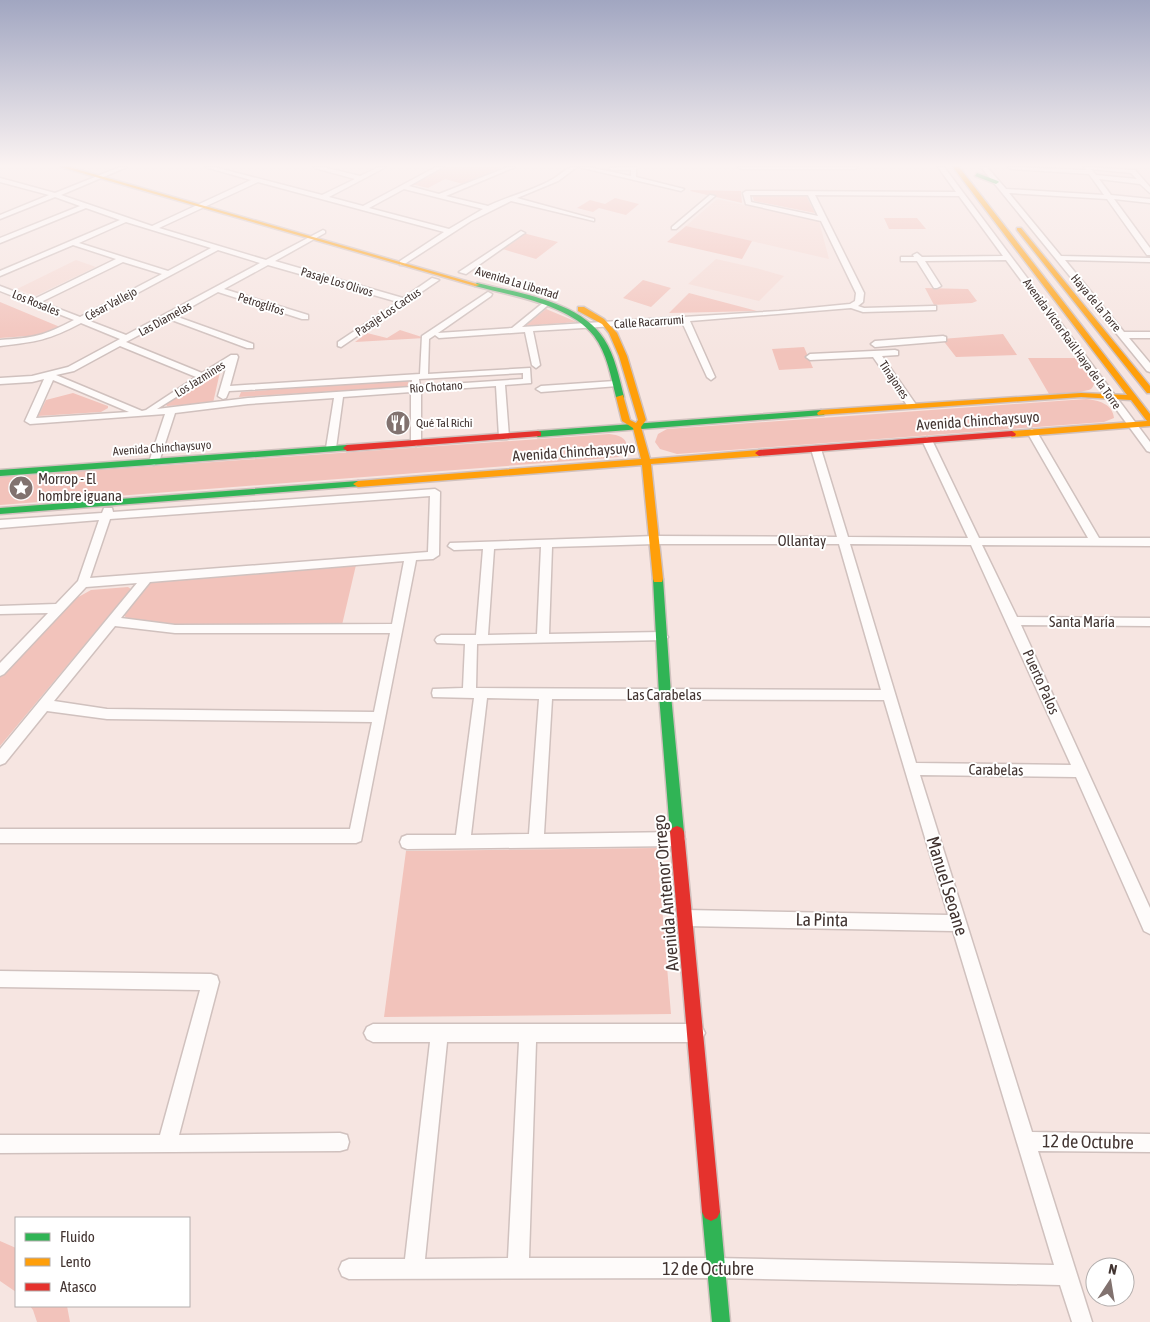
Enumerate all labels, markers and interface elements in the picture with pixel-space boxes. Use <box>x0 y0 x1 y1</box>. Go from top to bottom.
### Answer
street label: Pasaje Los Olivos <box>299 264 375 300</box>
street label: Avenida La Libertad <box>474 264 560 302</box>
street label: Haya de la Torre <box>1068 271 1124 335</box>
street label: Avenida Víctor Raúl Haya de la Torre <box>1020 276 1124 412</box>
street label: César Vallejo <box>83 284 140 324</box>
street label: Pasaje Los Cactus <box>353 285 423 339</box>
street label: Los Rosales <box>10 287 62 319</box>
street label: Petroglifos <box>236 290 286 318</box>
street label: Las Diamelas <box>136 299 194 339</box>
street label: Calle Racarrumi <box>613 313 685 331</box>
street label: Los Jazmines <box>172 358 228 400</box>
street label: Tinajones <box>876 358 912 402</box>
street label: Río Chotano <box>409 378 463 396</box>
street label: Avenida Chinchaysuyo <box>916 408 1040 433</box>
restaurant icon: Qué Tal Richi <box>385 410 411 436</box>
place label: Qué Tal Richi <box>416 416 473 430</box>
street label: Avenida Chinchaysuyo <box>112 438 212 458</box>
street label: Avenida Chinchaysuyo <box>512 439 636 464</box>
place label: Morrop - El hombre iguana <box>38 470 122 504</box>
place icon: Morrop - El hombre iguana <box>8 475 34 501</box>
street label: Ollantay <box>778 532 826 549</box>
street label: Santa María <box>1049 613 1115 630</box>
street label: Puerto Palos <box>1020 647 1063 717</box>
street label: Las Carabelas <box>626 686 702 703</box>
street label: Carabelas <box>968 761 1024 778</box>
street label: Avenida Antenor Orrego <box>648 814 683 972</box>
street label: Manuel Seoane <box>922 834 973 938</box>
street label: La Pinta <box>795 909 849 930</box>
street label: 12 de Octubre <box>1042 1130 1134 1153</box>
legend <box>15 1217 190 1307</box>
text: Fluido <box>60 1228 95 1245</box>
text: Lento <box>60 1253 91 1270</box>
north arrow <box>1085 1257 1135 1307</box>
street label: 12 de Octubre <box>662 1258 754 1279</box>
text: N <box>1107 1261 1118 1278</box>
text: Atasco <box>60 1278 97 1295</box>

